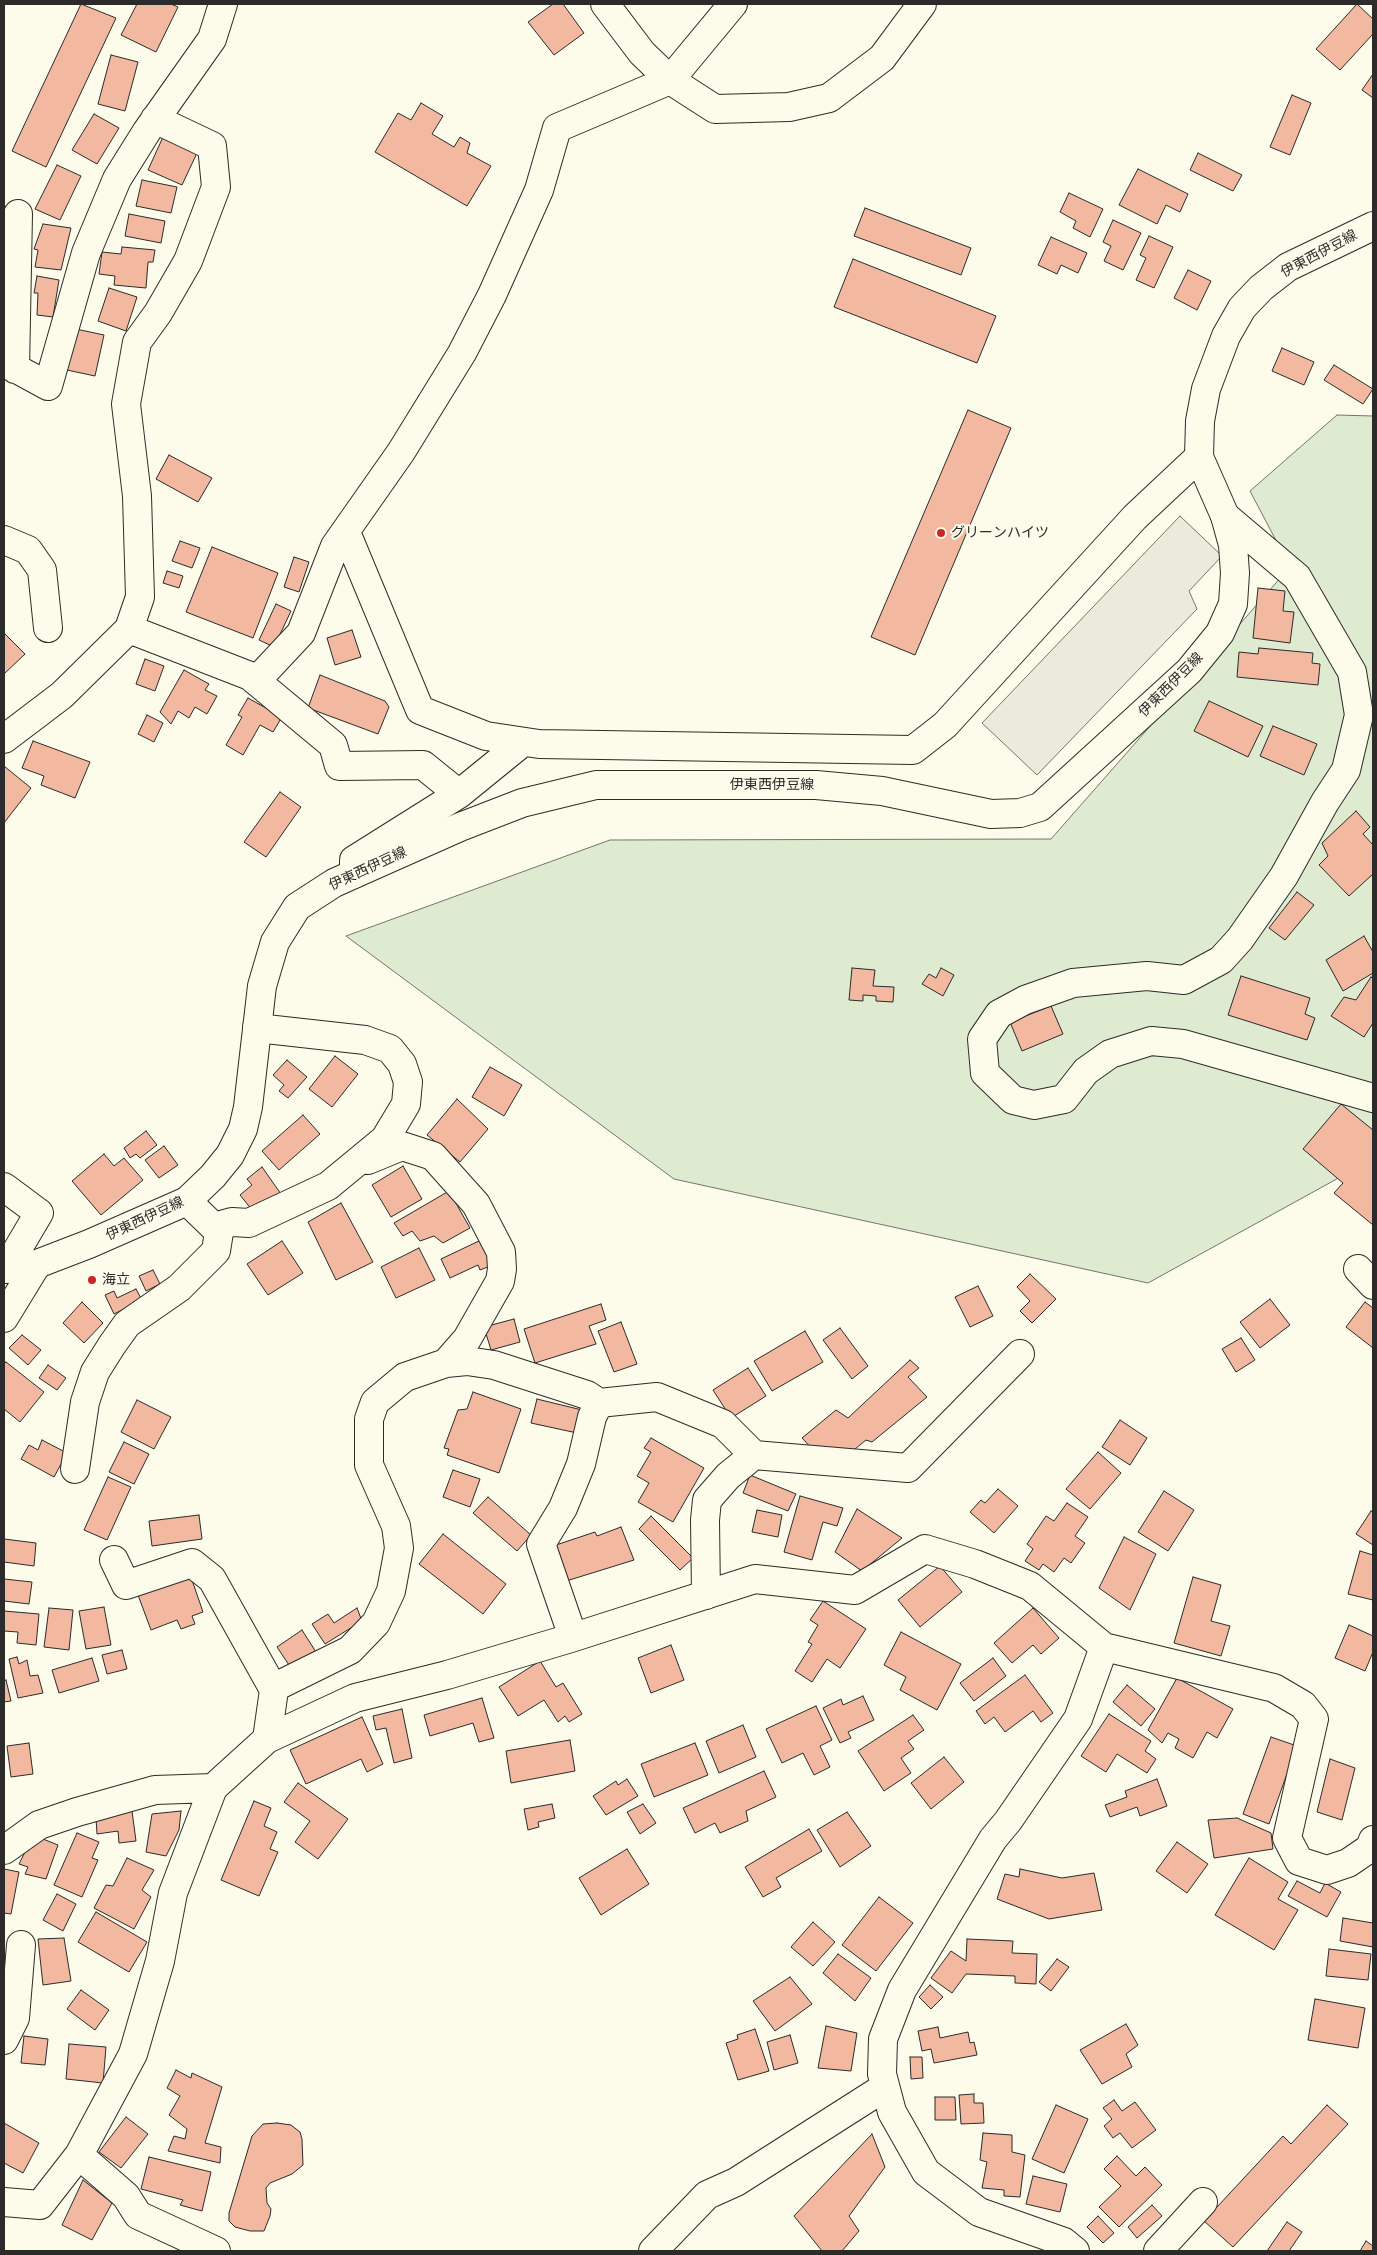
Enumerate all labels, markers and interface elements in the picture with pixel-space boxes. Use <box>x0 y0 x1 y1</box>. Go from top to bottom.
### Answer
street label: 伊東西伊豆線 <box>1278 227 1360 281</box>
place label: グリーンハイツ <box>951 525 1049 541</box>
marker: グリーンハイツ <box>935 527 947 539</box>
street label: 伊東西伊豆線 <box>1135 649 1207 721</box>
street label: 伊東西伊豆線 <box>730 777 814 793</box>
street label: 伊東西伊豆線 <box>326 844 410 894</box>
street label: 伊東西伊豆線 <box>103 1194 187 1244</box>
place label: 海立 <box>102 1272 130 1288</box>
marker: 海立 <box>86 1274 98 1286</box>

